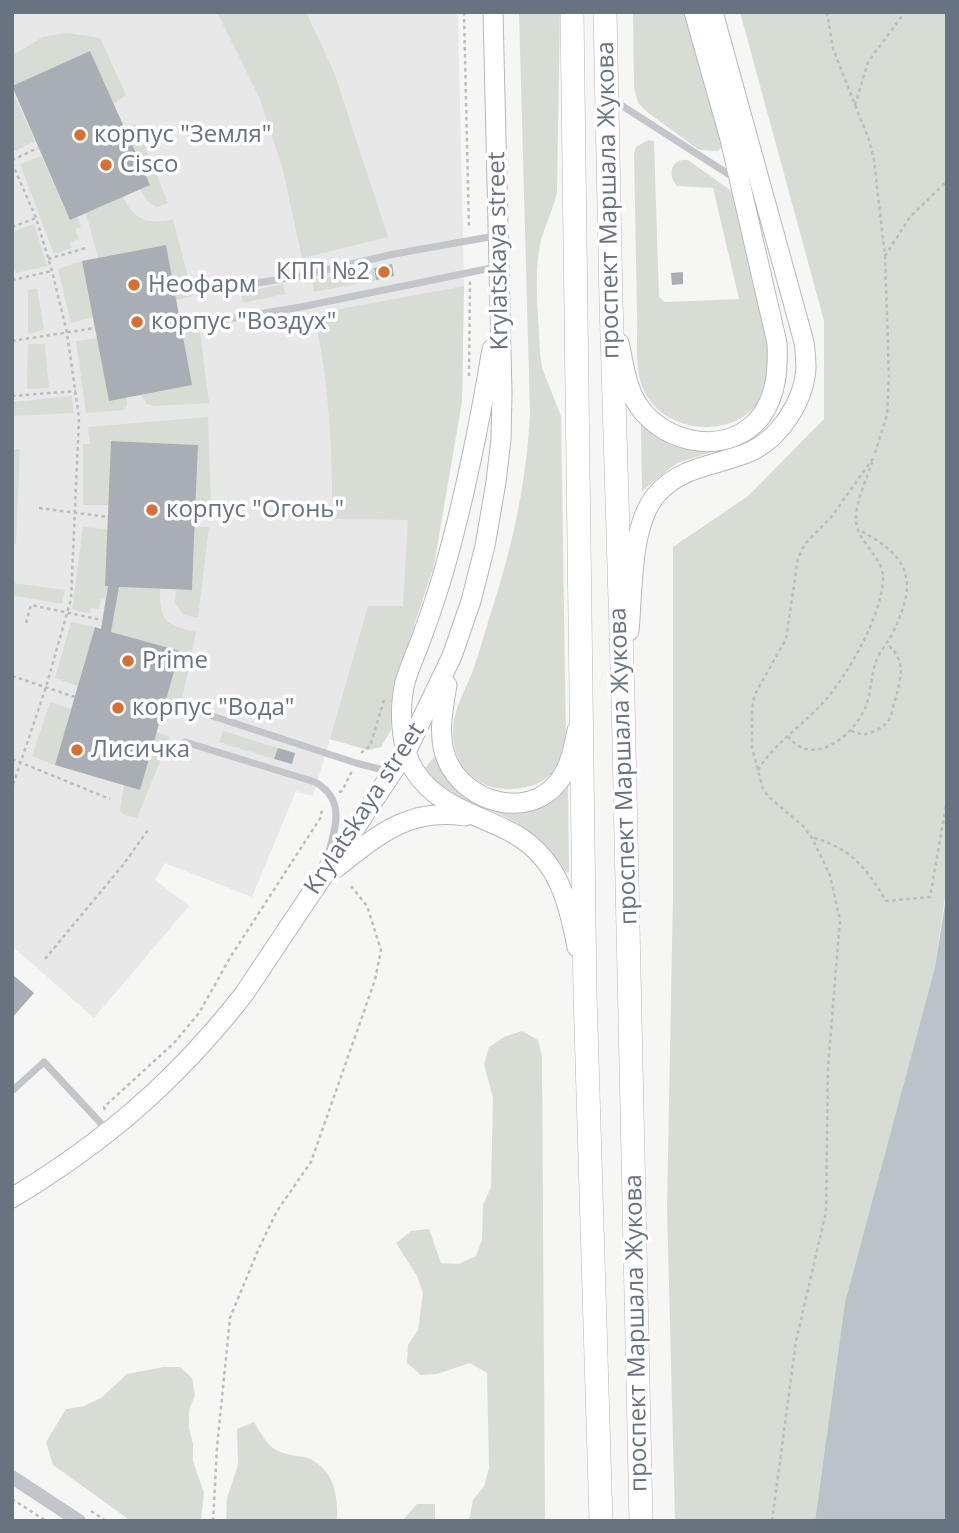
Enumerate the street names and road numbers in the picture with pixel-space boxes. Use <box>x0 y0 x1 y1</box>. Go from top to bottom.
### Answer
street label: проспект Маршала Жукова <box>592 41 626 359</box>
street label: Krylatskaya street <box>483 151 515 351</box>
street label: проспект Маршала Жукова <box>604 607 644 925</box>
street label: Krylatskaya street <box>299 718 431 900</box>
street label: проспект Маршала Жукова <box>620 1174 654 1492</box>

